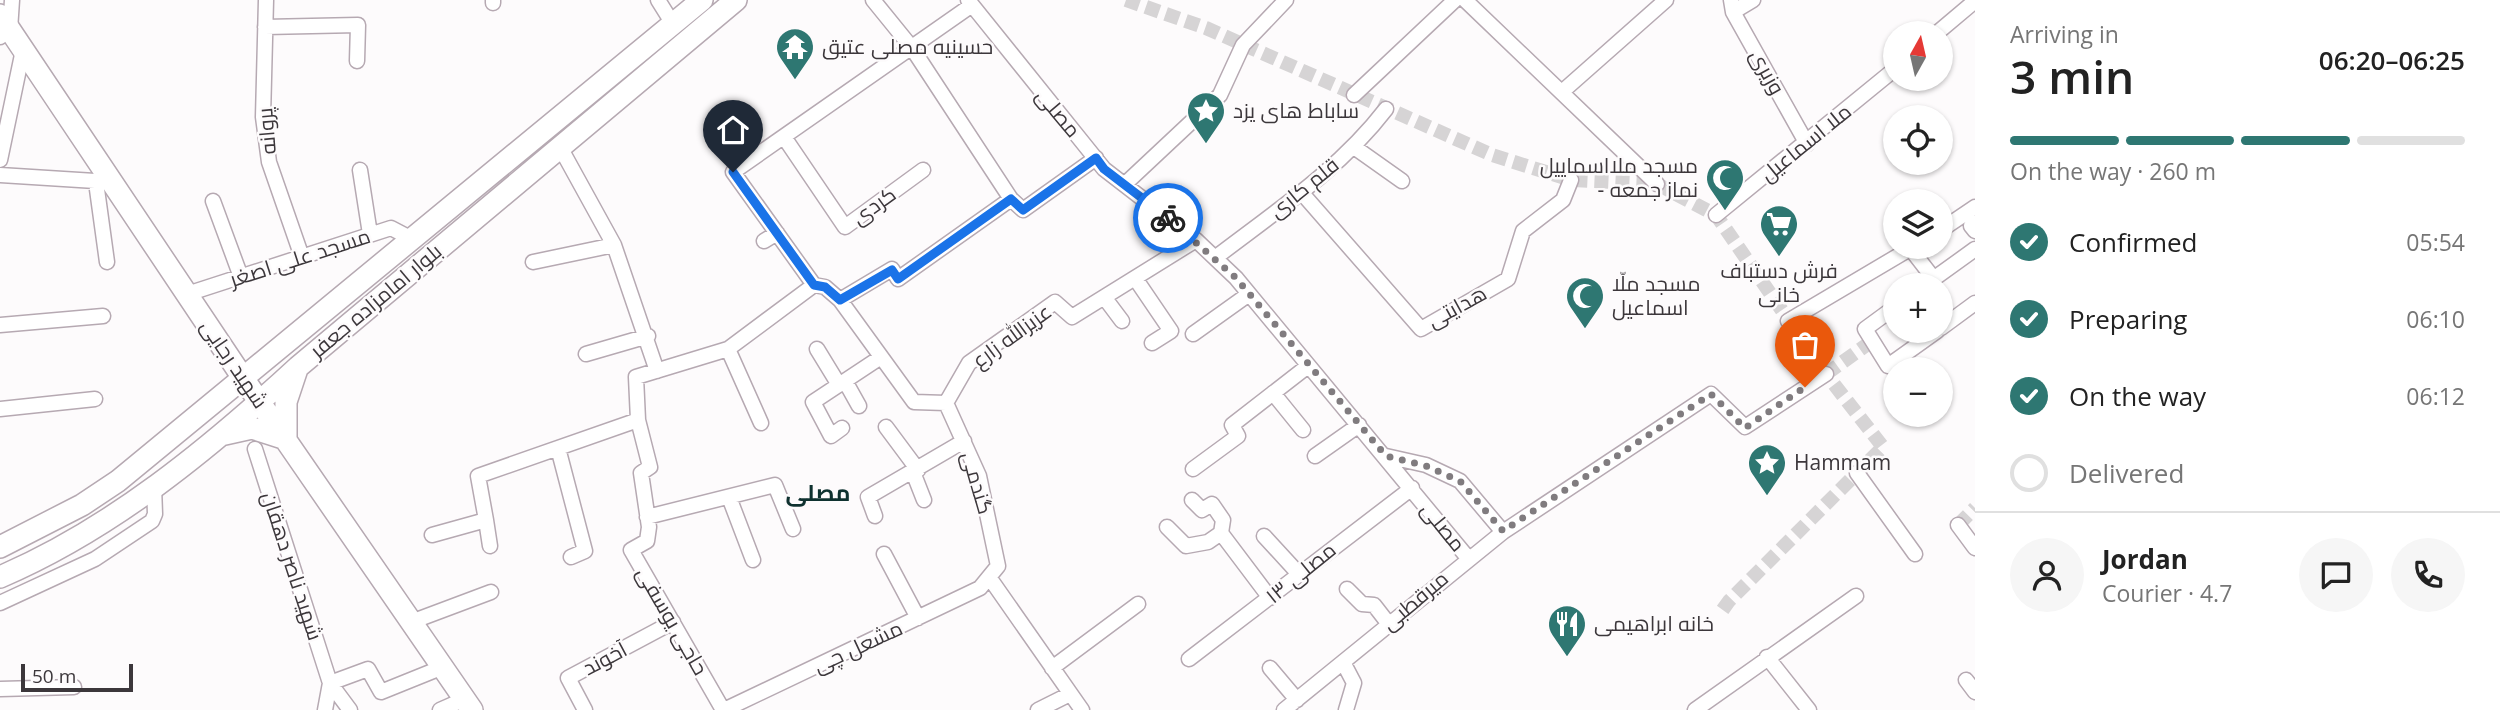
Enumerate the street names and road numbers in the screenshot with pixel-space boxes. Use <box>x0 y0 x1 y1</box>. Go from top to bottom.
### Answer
street label: وزیری <box>1744 44 1792 99</box>
street label: مصلی <box>1030 82 1088 143</box>
street label: ملا اسماعیل <box>1754 97 1857 188</box>
street label: پروانه <box>250 106 283 156</box>
street label: قلم کاری <box>1263 150 1345 225</box>
street label: کردی <box>846 180 901 231</box>
street label: مسجد علی اصغر <box>225 221 374 293</box>
street label: بلوار امامزاده جعفر <box>303 237 447 364</box>
street label: هدایتی <box>1422 278 1491 334</box>
street label: عزیزالله زارع <box>966 297 1058 374</box>
street label: شهید رجایی <box>195 313 275 413</box>
street label: گندمی <box>956 448 1000 517</box>
street label: شهید ناصر دهقان <box>256 488 330 644</box>
street label: مصلی <box>1415 496 1472 557</box>
street label: مصلی ۱۳ <box>1259 535 1341 609</box>
street label: حاجی یوسفی <box>631 561 715 680</box>
street label: میرقطبی <box>1375 564 1454 636</box>
street label: مشعل چی <box>808 613 907 680</box>
street label: آخوند <box>578 635 632 681</box>

